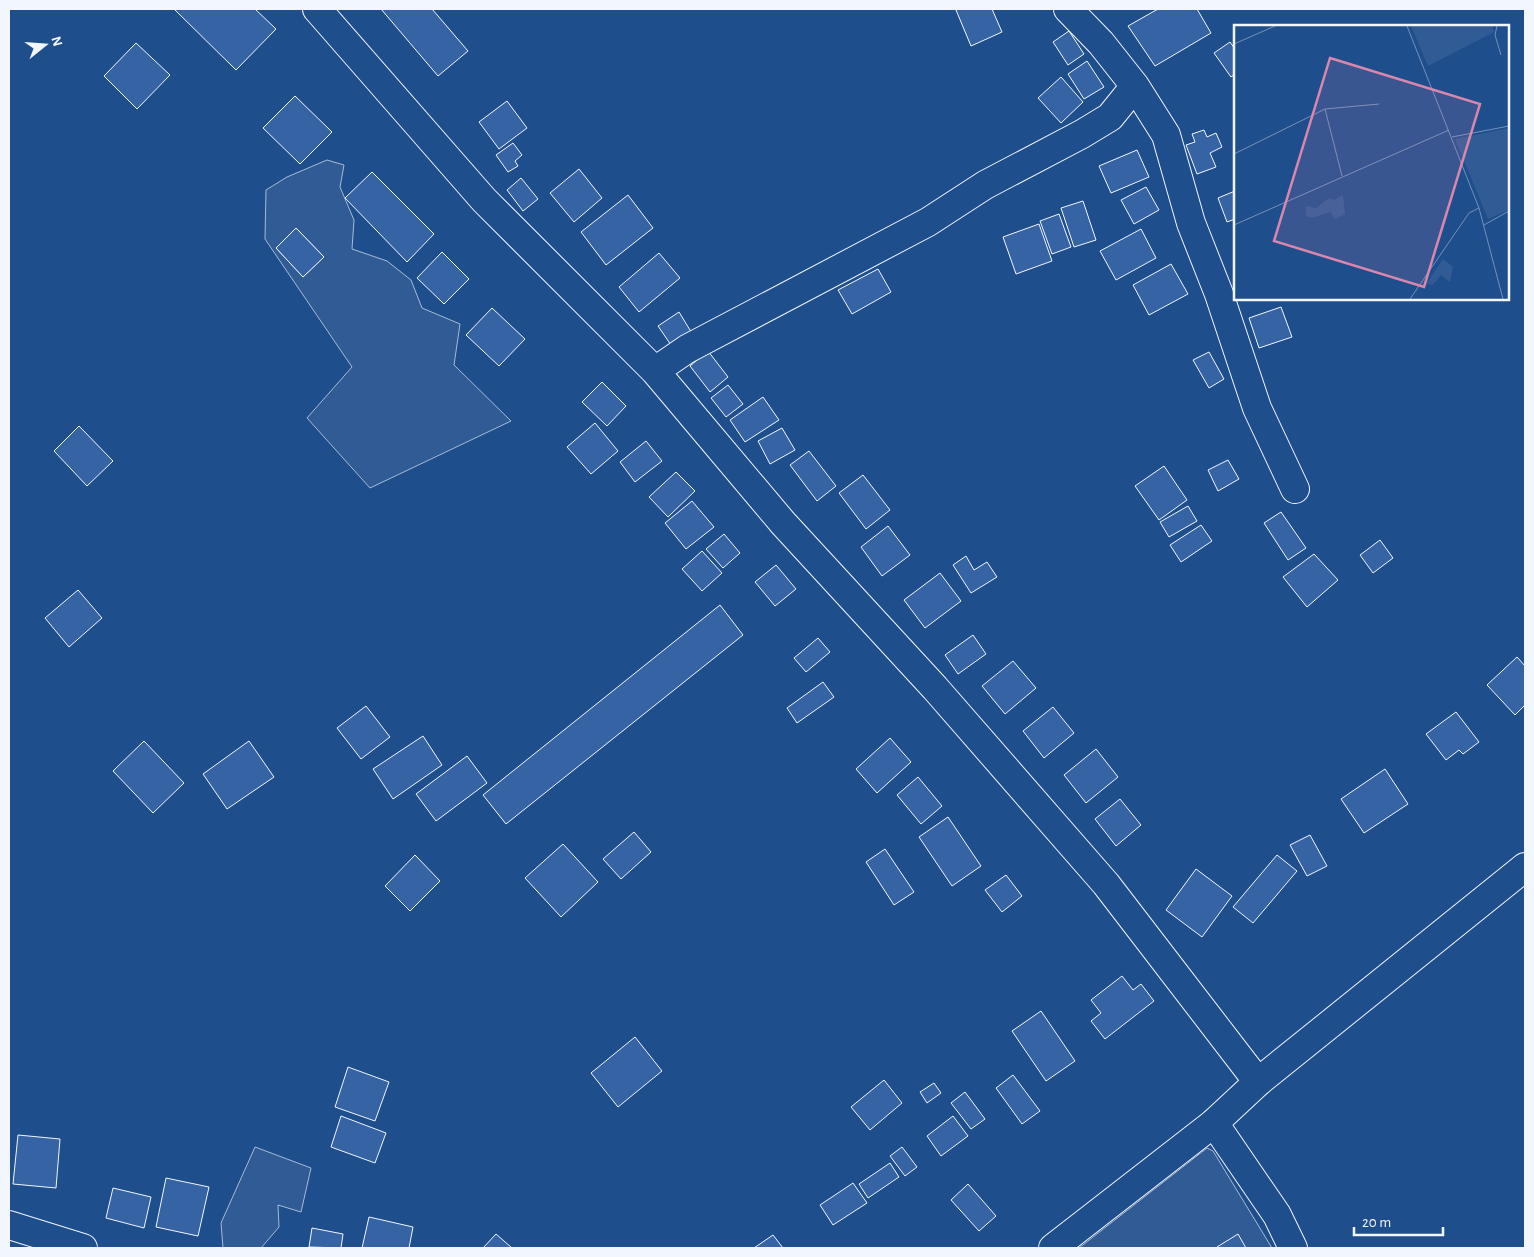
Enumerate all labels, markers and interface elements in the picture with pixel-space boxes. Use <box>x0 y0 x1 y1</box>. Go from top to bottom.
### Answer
north arrow <box>20 20 70 70</box>
inset map <box>1234 25 1509 300</box>
text: N <box>48 35 65 48</box>
scale bar <box>1354 1204 1443 1236</box>
text: 20 m <box>1362 1215 1391 1230</box>

